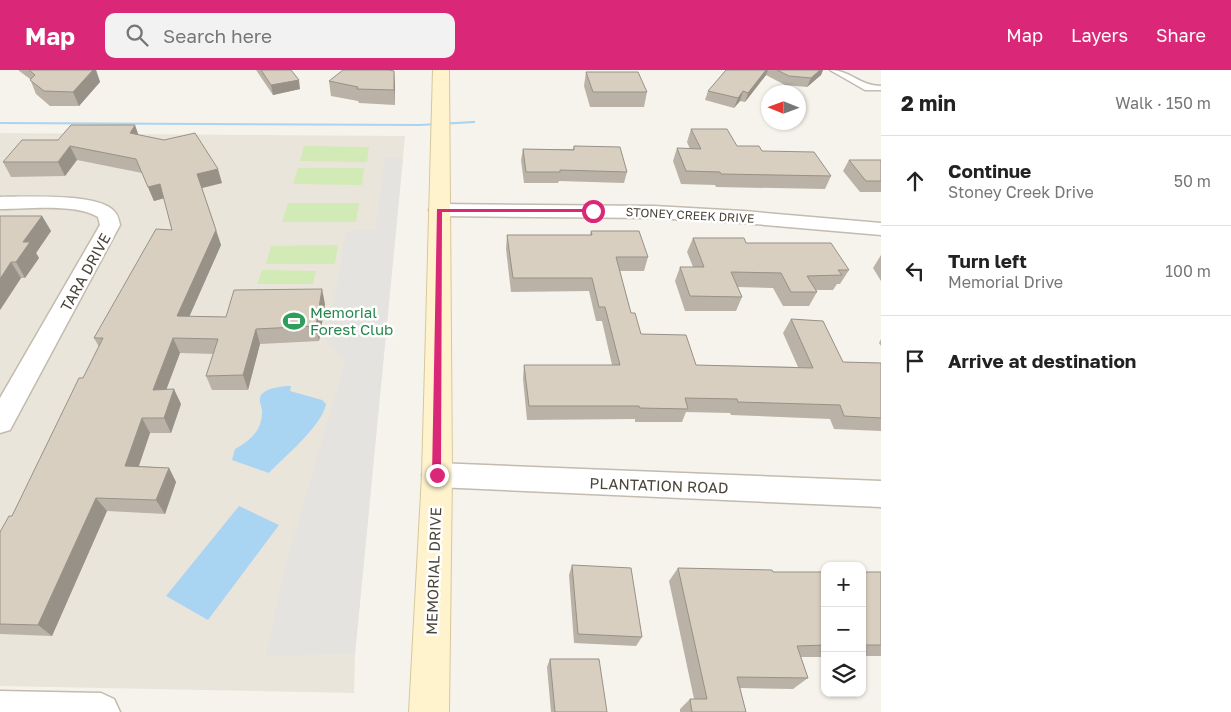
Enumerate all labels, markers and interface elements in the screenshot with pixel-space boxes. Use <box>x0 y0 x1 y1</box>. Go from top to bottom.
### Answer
search box <box>105 13 455 58</box>
text: Map <box>25 21 75 50</box>
icon: search <box>123 21 151 49</box>
text: Search here <box>163 24 272 47</box>
text: Map <box>1006 24 1043 46</box>
text: Layers <box>1071 24 1128 46</box>
text: Share <box>1156 24 1206 46</box>
north arrow <box>761 85 806 130</box>
text: 2 min <box>901 90 956 116</box>
text: Walk · 150 m <box>1115 93 1211 113</box>
text: Continue <box>948 159 1031 182</box>
icon: ahead <box>901 167 929 195</box>
text: 50 m <box>1174 171 1211 191</box>
text: Stoney Creek Drive <box>948 182 1094 202</box>
route start <box>582 200 605 223</box>
street label: STONEY CREEK DRIVE <box>625 204 755 226</box>
street label: TARA DRIVE <box>56 230 114 314</box>
text: Turn left <box>948 249 1027 272</box>
icon: left <box>901 257 929 285</box>
text: 100 m <box>1165 261 1211 281</box>
text: Memorial Drive <box>948 272 1063 292</box>
place label: Memorial Forest Club <box>310 303 393 338</box>
sports icon: Memorial Forest Club <box>281 308 307 334</box>
icon: arrive <box>901 347 929 375</box>
text: Arrive at destination <box>948 349 1136 372</box>
route end <box>426 464 449 487</box>
street label: PLANTATION ROAD <box>589 474 729 496</box>
street label: MEMORIAL DRIVE <box>422 507 444 635</box>
map controls <box>821 562 866 697</box>
button: + <box>821 562 866 607</box>
button: − <box>821 607 866 652</box>
button: layers <box>821 652 866 697</box>

